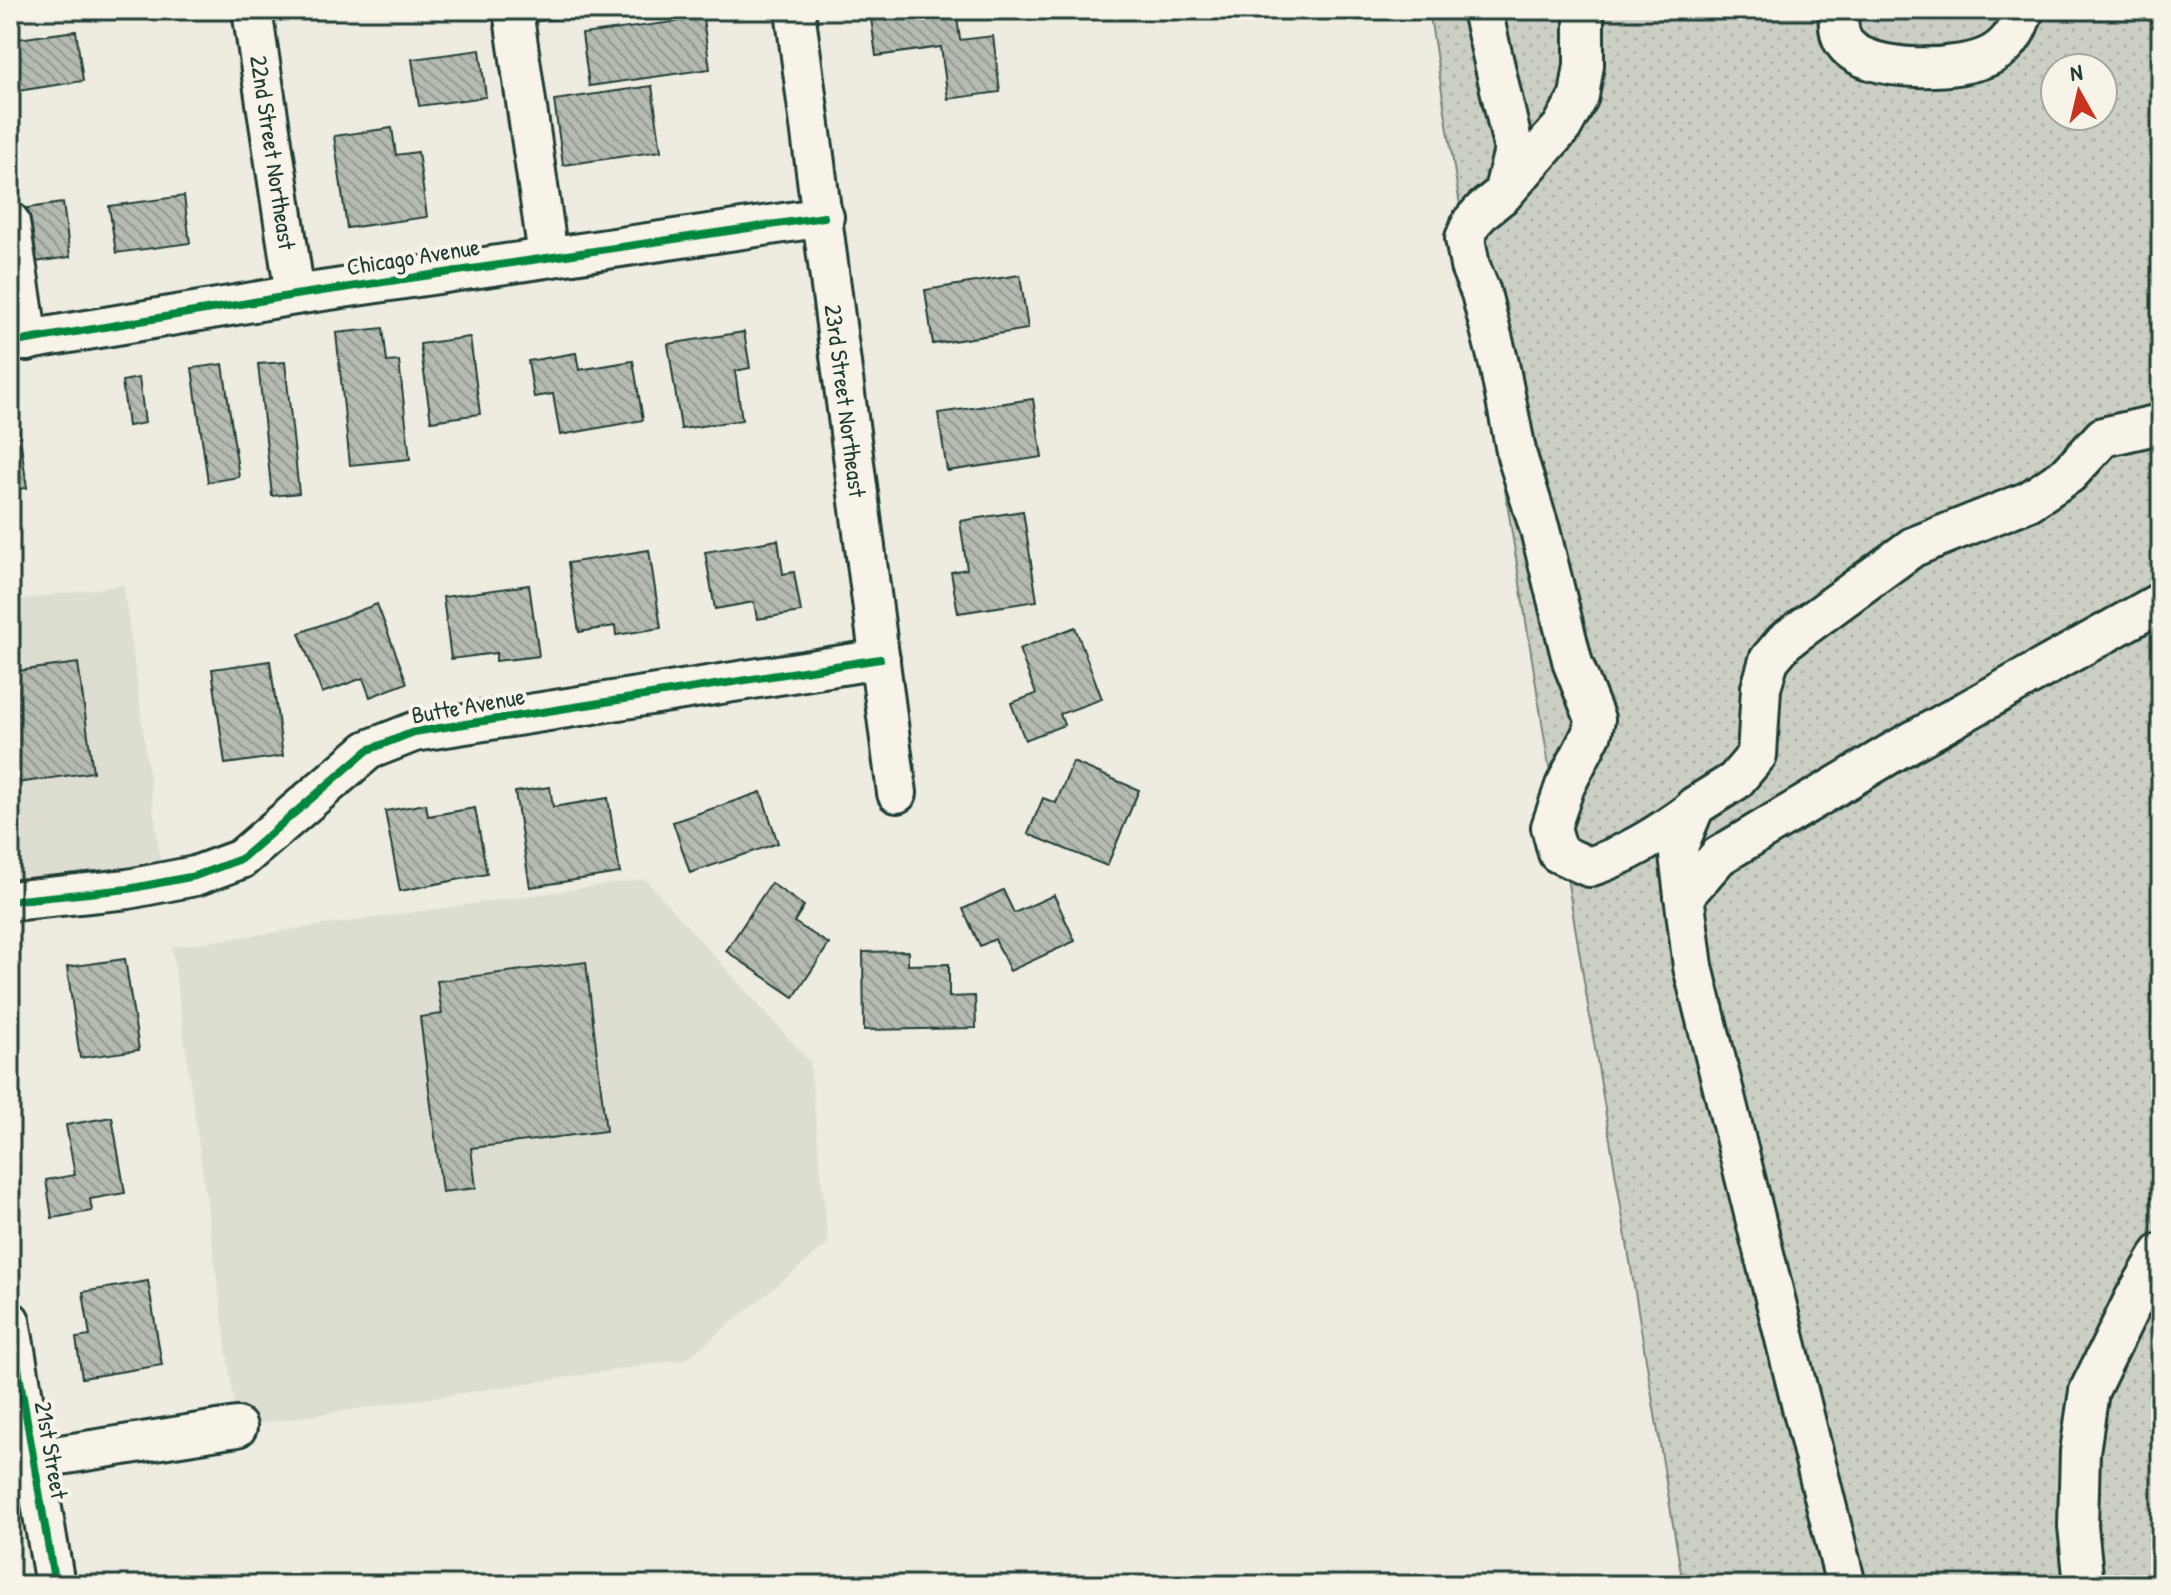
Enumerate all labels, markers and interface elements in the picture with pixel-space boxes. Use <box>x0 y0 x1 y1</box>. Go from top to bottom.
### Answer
north arrow <box>2039 52 2119 132</box>
street label: 22nd Street Northeast <box>243 53 304 253</box>
text: N <box>2068 56 2084 88</box>
street label: Chicago Avenue <box>344 230 482 282</box>
street label: 23rd Street Northeast <box>817 302 874 500</box>
street label: Butte Avenue <box>409 679 527 731</box>
street label: 21st Street <box>28 1399 76 1502</box>

